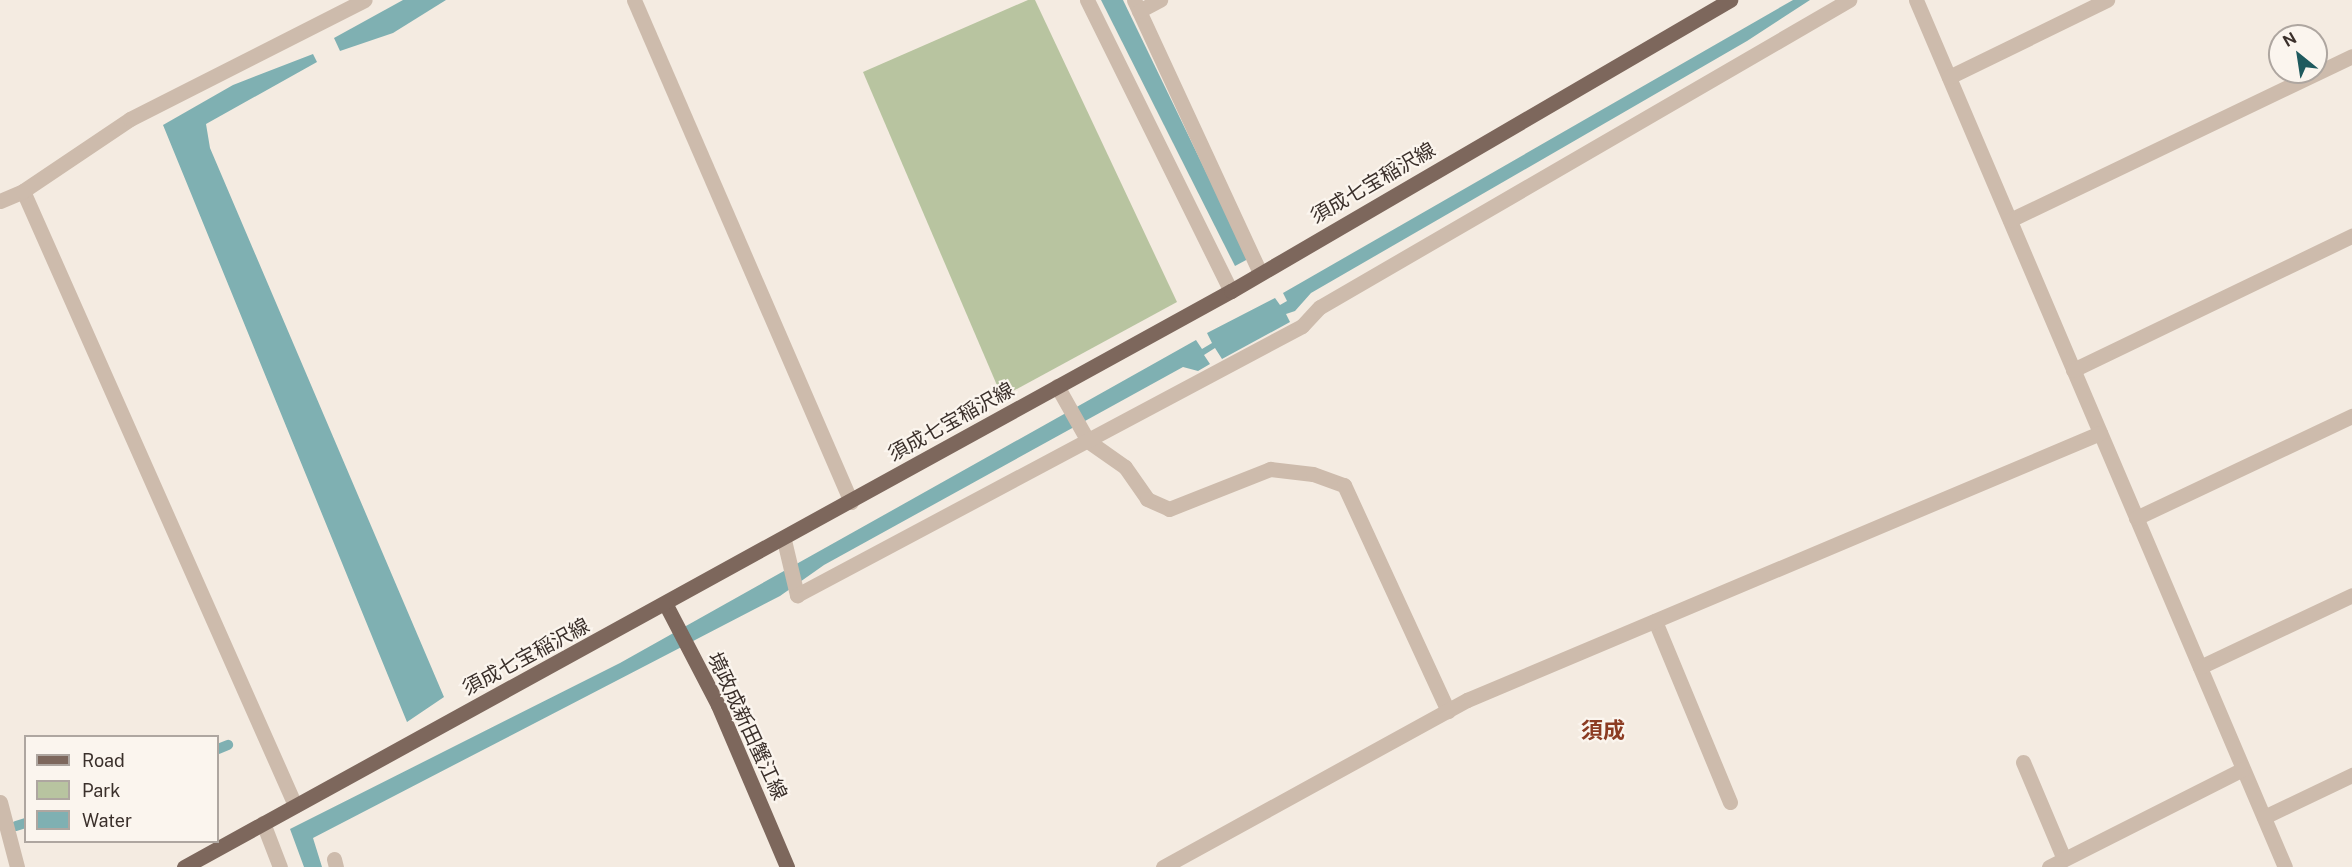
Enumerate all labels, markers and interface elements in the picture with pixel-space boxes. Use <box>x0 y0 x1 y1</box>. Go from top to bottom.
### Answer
north arrow <box>2268 24 2328 84</box>
text: N <box>2280 28 2300 51</box>
street label: 須成七宝稲沢線 <box>1306 138 1440 228</box>
street label: 須成七宝稲沢線 <box>884 378 1018 466</box>
street label: 須成七宝稲沢線 <box>459 614 593 700</box>
street label: 境政成新田蟹江線 <box>702 648 792 804</box>
district label: 須成 <box>1581 718 1625 744</box>
legend <box>24 735 219 843</box>
text: Road <box>82 750 125 771</box>
text: Park <box>82 780 120 801</box>
text: Water <box>82 810 132 831</box>

